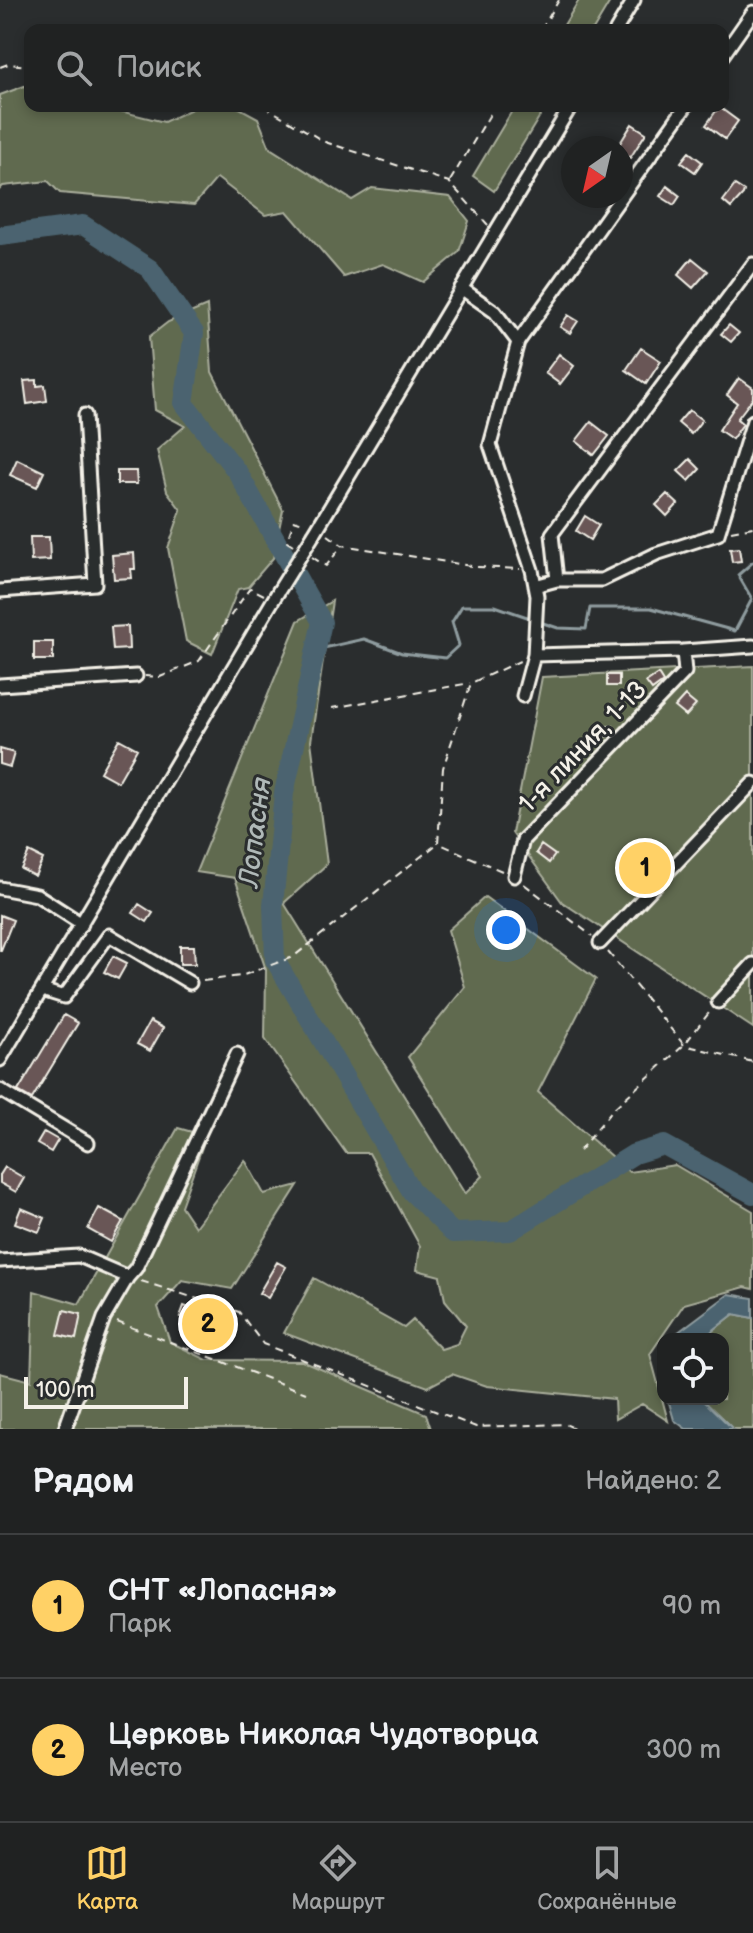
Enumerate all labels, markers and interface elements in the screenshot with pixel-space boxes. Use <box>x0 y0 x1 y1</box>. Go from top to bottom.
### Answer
search box <box>24 24 729 112</box>
icon: search <box>52 46 96 90</box>
text: Поиск <box>116 50 202 86</box>
north arrow <box>561 136 633 208</box>
street label: 1-я линия, 1-13 <box>512 675 654 819</box>
water label: Лопасня <box>232 775 279 891</box>
pin: 1 <box>619 838 671 898</box>
your location <box>486 910 526 950</box>
pin: 2 <box>182 1294 234 1354</box>
map controls <box>657 1333 729 1405</box>
button: locate <box>657 1333 729 1405</box>
scale bar <box>24 1373 188 1409</box>
text: 100 m <box>36 1377 95 1404</box>
text: Рядом <box>32 1461 134 1502</box>
text: Найдено: 2 <box>585 1466 721 1497</box>
text: СНТ «Лопасня» <box>108 1573 338 1609</box>
text: 1 <box>53 1591 63 1622</box>
text: 90 m <box>662 1591 721 1622</box>
text: Парк <box>108 1609 171 1640</box>
text: Церковь Николая Чудотворца <box>108 1717 538 1753</box>
text: 2 <box>50 1735 66 1766</box>
text: 300 m <box>646 1735 721 1766</box>
text: Место <box>108 1753 182 1784</box>
tab: Карта <box>76 1841 138 1916</box>
tab: Маршрут <box>291 1841 385 1916</box>
tab: Сохранённые <box>538 1841 677 1916</box>

